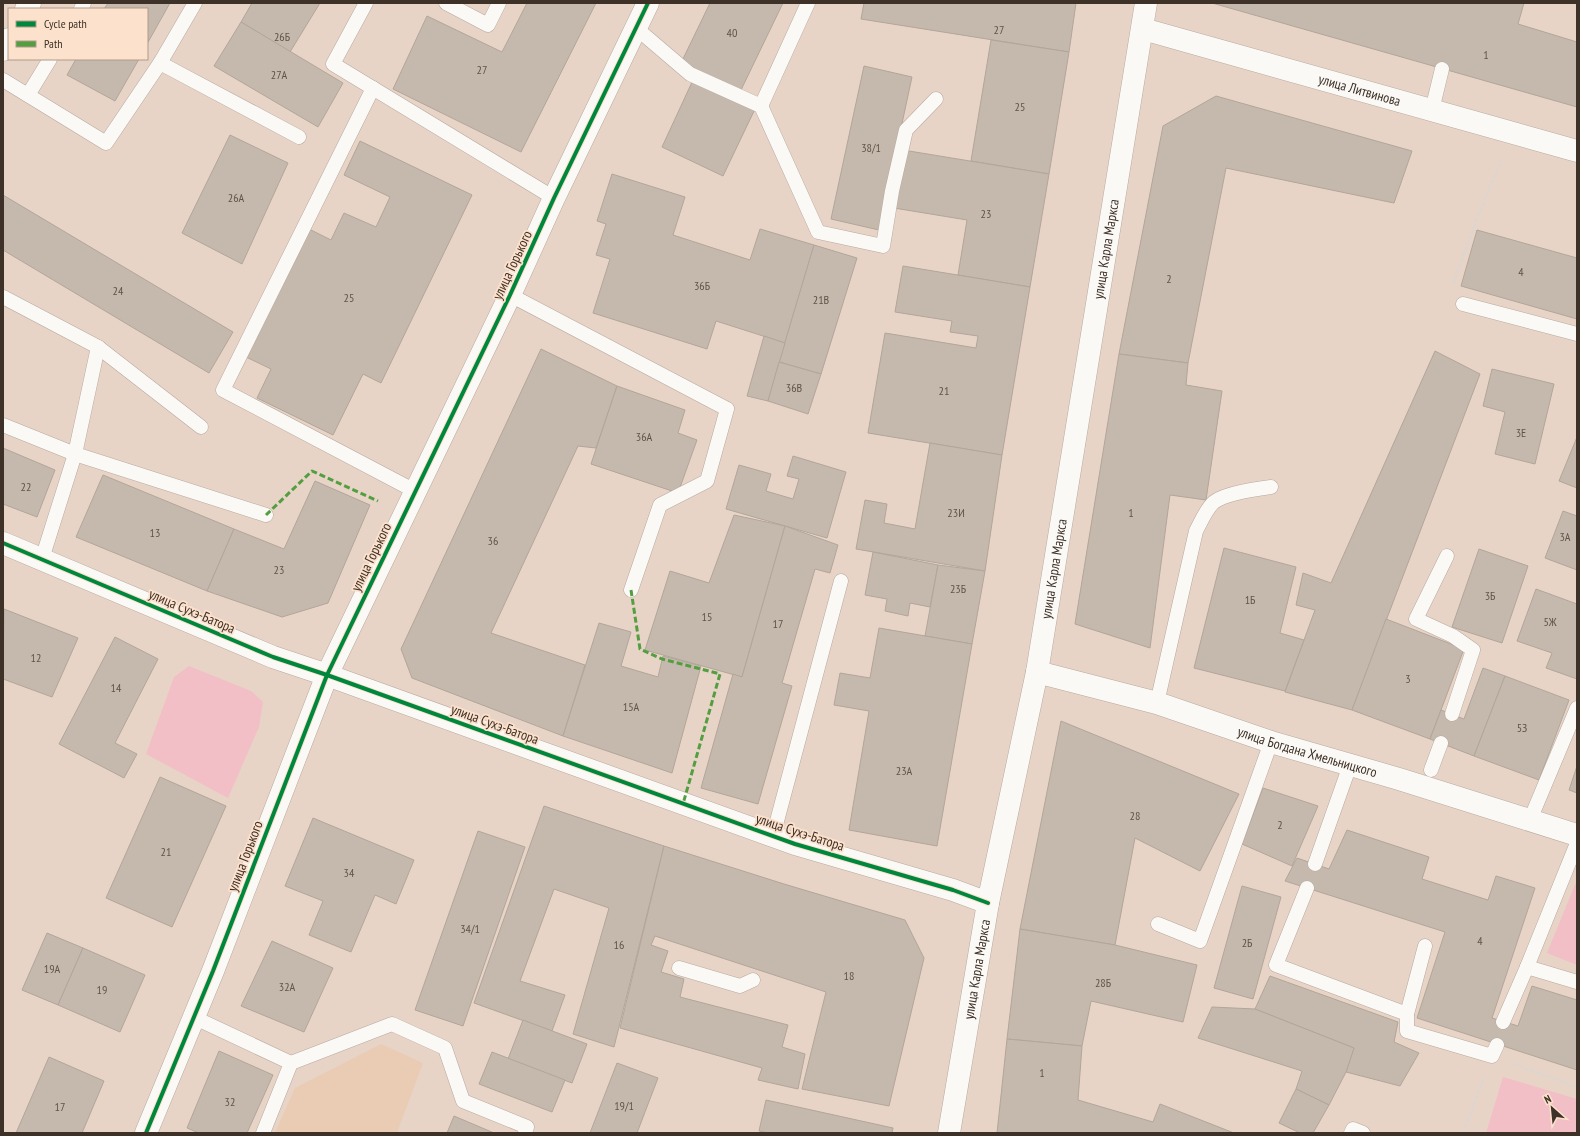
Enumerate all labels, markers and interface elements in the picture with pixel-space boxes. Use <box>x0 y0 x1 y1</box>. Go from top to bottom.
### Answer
legend <box>8 8 148 60</box>
text: Cycle path <box>44 16 87 31</box>
house number: 27 <box>994 22 1004 37</box>
house number: 40 <box>727 25 737 40</box>
house number: 26Б <box>274 29 290 44</box>
text: Path <box>44 36 62 51</box>
house number: 1 <box>1483 47 1489 62</box>
house number: 27 <box>477 62 487 77</box>
house number: 27А <box>271 67 288 82</box>
street label: улица Литвинова <box>1316 70 1403 110</box>
house number: 25 <box>1015 99 1025 114</box>
house number: 38/1 <box>861 140 881 155</box>
house number: 26А <box>228 190 245 205</box>
street label: улица Карла Маркса <box>1089 198 1123 300</box>
house number: 23 <box>981 206 991 221</box>
street label: улица Горького <box>488 228 536 302</box>
house number: 4 <box>1518 264 1524 279</box>
house number: 2 <box>1166 271 1172 286</box>
house number: 36Б <box>694 278 710 293</box>
house number: 24 <box>113 283 124 298</box>
house number: 25 <box>344 290 354 305</box>
house number: 21В <box>813 292 830 307</box>
house number: 36В <box>786 380 803 395</box>
house number: 21 <box>939 383 949 398</box>
house number: 3Е <box>1516 425 1526 440</box>
house number: 36А <box>636 429 653 444</box>
house number: 22 <box>21 479 31 494</box>
house number: 23И <box>947 505 965 520</box>
house number: 1 <box>1128 505 1134 520</box>
street label: улица Карла Маркса <box>1037 517 1071 620</box>
street label: улица Горького <box>347 520 395 594</box>
house number: 13 <box>150 525 160 540</box>
house number: 3А <box>1559 529 1571 544</box>
house number: 36 <box>488 533 498 548</box>
house number: 23 <box>274 562 284 577</box>
house number: 23Б <box>950 581 966 596</box>
street label: улица Сухэ-Батора <box>146 585 238 637</box>
house number: 3Б <box>1485 588 1495 603</box>
house number: 1Б <box>1245 592 1255 607</box>
house number: 15 <box>702 609 712 624</box>
house number: 5Ж <box>1543 614 1557 629</box>
house number: 17 <box>773 616 783 631</box>
house number: 12 <box>31 650 41 665</box>
house number: 3 <box>1405 671 1411 686</box>
house number: 14 <box>111 680 122 695</box>
house number: 15А <box>623 699 640 714</box>
street label: улица Сухэ-Батора <box>449 700 541 748</box>
house number: 5З <box>1517 720 1527 735</box>
street label: улица Богдана Хмельницкого <box>1235 722 1379 781</box>
house number: 23А <box>896 763 913 778</box>
house number: 28 <box>1130 808 1140 823</box>
street label: улица Сухэ-Батора <box>753 809 847 855</box>
house number: 2 <box>1277 817 1283 832</box>
street label: улица Горького <box>223 818 267 894</box>
house number: 21 <box>161 844 171 859</box>
house number: 34 <box>344 865 355 880</box>
street label: улица Карла Маркса <box>959 918 994 1021</box>
house number: 34/1 <box>460 921 480 936</box>
house number: 4 <box>1477 933 1483 948</box>
house number: 2Б <box>1242 935 1252 950</box>
house number: 16 <box>614 937 624 952</box>
house number: 19А <box>44 961 61 976</box>
house number: 18 <box>844 968 854 983</box>
house number: 28Б <box>1095 975 1111 990</box>
house number: 32А <box>279 979 296 994</box>
house number: 19 <box>97 982 107 997</box>
house number: 1 <box>1039 1065 1045 1080</box>
north arrow <box>1532 1088 1572 1128</box>
text: N <box>1542 1091 1553 1107</box>
house number: 32 <box>225 1094 235 1109</box>
house number: 19/1 <box>614 1098 634 1113</box>
house number: 17 <box>55 1099 65 1114</box>

